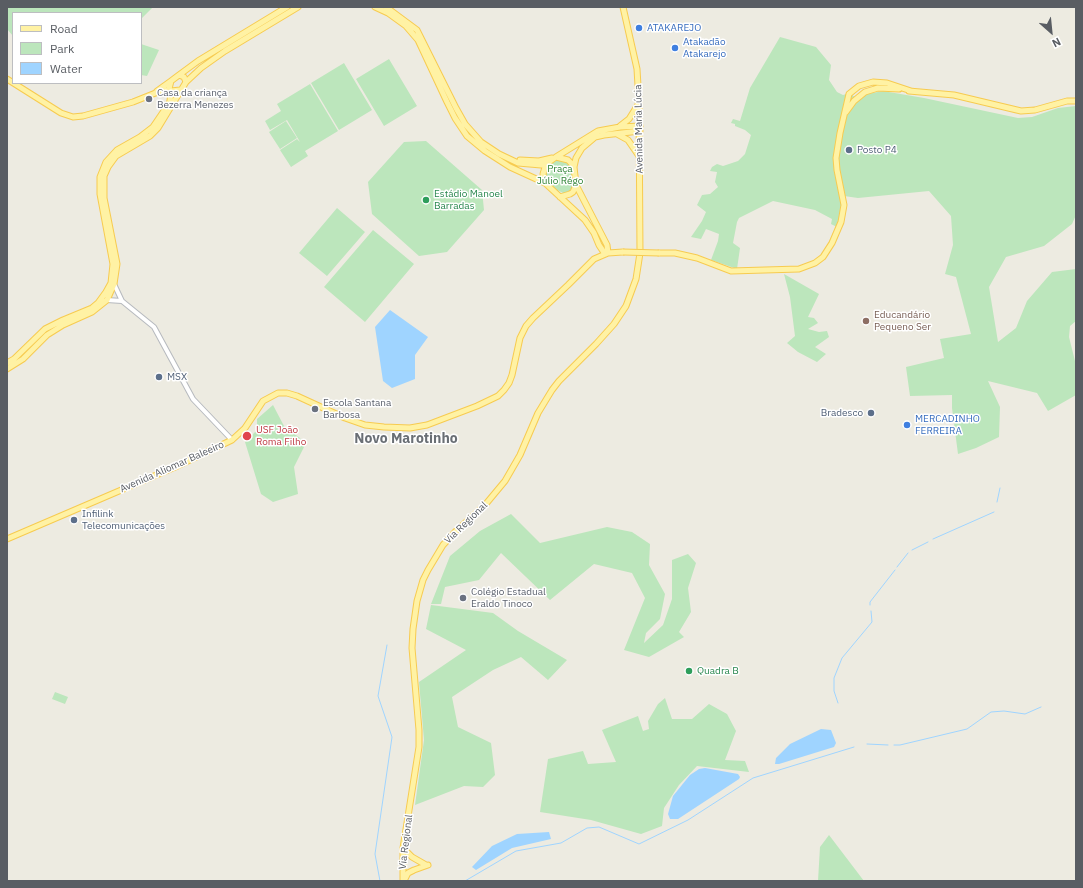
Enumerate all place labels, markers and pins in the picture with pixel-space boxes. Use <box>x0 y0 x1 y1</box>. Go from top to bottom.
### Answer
place label: ATAKAREJO <box>647 22 701 34</box>
marker: ATAKAREJO <box>634 23 644 33</box>
place label: Atakadão Atakarejo <box>683 36 726 60</box>
marker: Atakadão Atakarejo <box>670 43 680 53</box>
place label: Casa da criança Bezerra Menezes <box>157 87 234 110</box>
marker: Casa da criança Bezerra Menezes <box>144 94 154 104</box>
place label: Posto P4 <box>857 144 897 156</box>
marker: Posto P4 <box>844 145 854 155</box>
place label: Estádio Manoel Barradas <box>434 188 503 212</box>
marker: Estádio Manoel Barradas <box>421 195 431 205</box>
place label: Educandário Pequeno Ser <box>874 309 931 332</box>
marker: Educandário Pequeno Ser <box>861 316 871 326</box>
place label: MSX <box>167 371 187 383</box>
marker: MSX <box>154 372 164 382</box>
place label: Escola Santana Barbosa <box>323 397 391 420</box>
marker: Escola Santana Barbosa <box>310 404 320 414</box>
place label: Bradesco <box>821 407 863 419</box>
marker: Bradesco <box>866 408 876 418</box>
place label: MERCADINHO FERREIRA <box>915 413 980 436</box>
marker: MERCADINHO FERREIRA <box>902 420 912 430</box>
place label: USF João Roma Filho <box>256 424 306 448</box>
marker: USF João Roma Filho <box>241 430 253 442</box>
place label: Infilink Telecomunicações <box>82 508 165 532</box>
marker: Infilink Telecomunicações <box>69 515 79 525</box>
place label: Colégio Estadual Eraldo Tinoco <box>471 586 546 610</box>
marker: Colégio Estadual Eraldo Tinoco <box>458 593 468 603</box>
place label: Quadra B <box>697 665 739 677</box>
marker: Quadra B <box>684 666 694 676</box>

